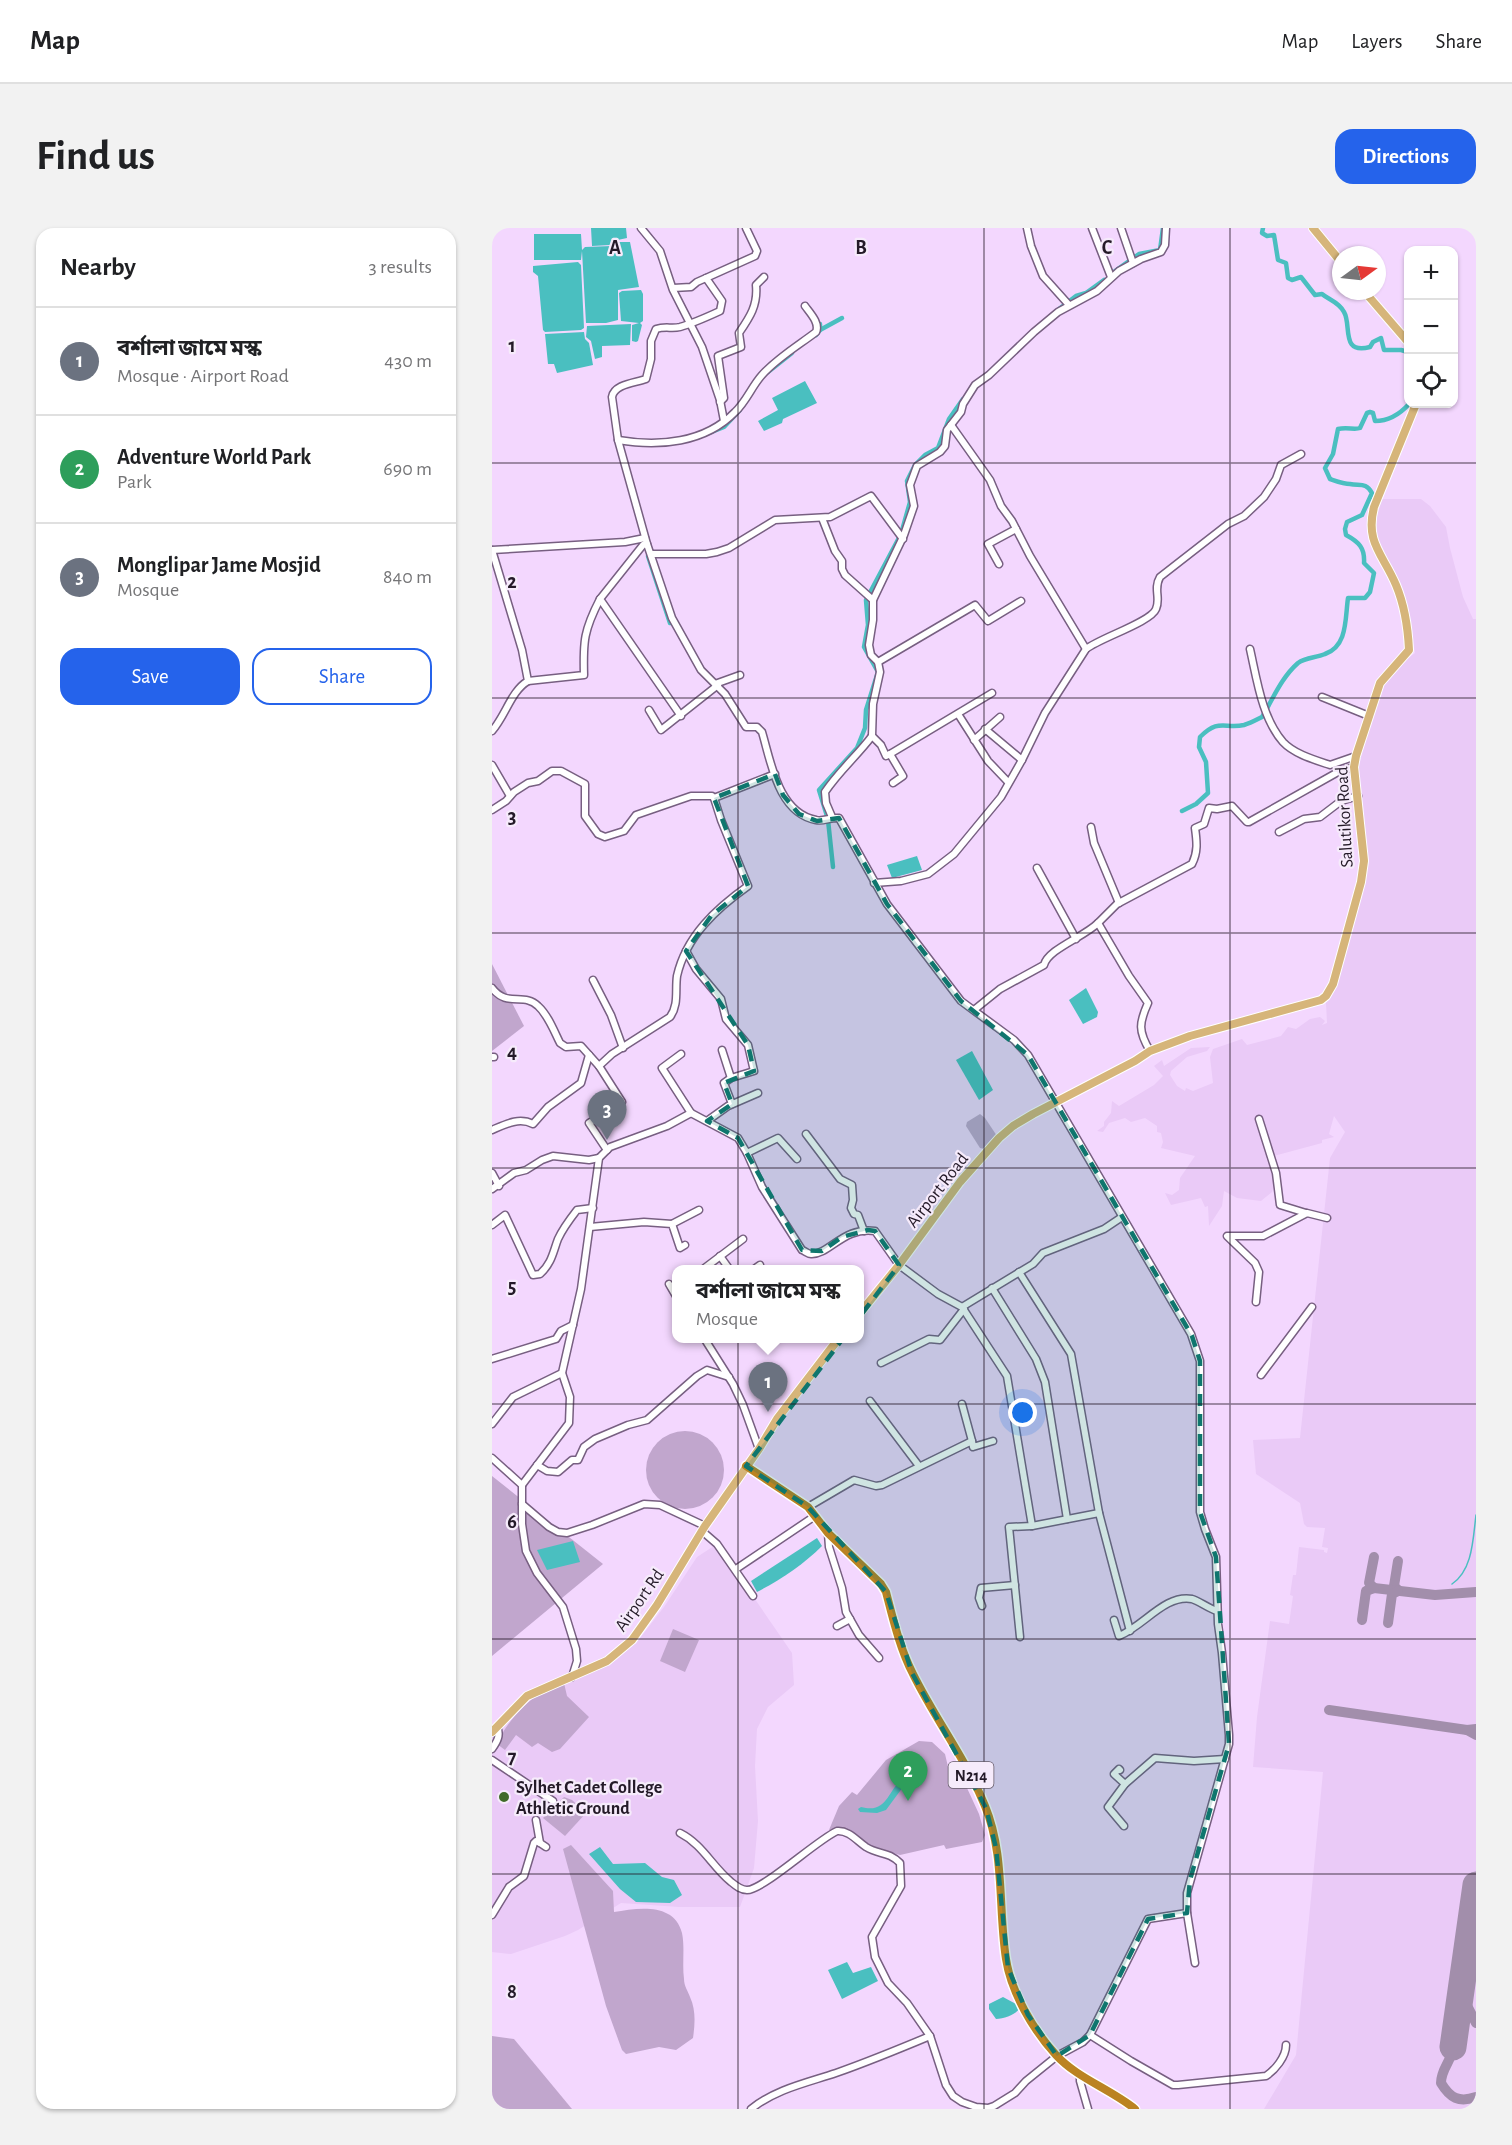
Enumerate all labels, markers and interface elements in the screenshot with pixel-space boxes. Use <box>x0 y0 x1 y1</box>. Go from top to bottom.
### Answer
text: Map <box>30 27 80 55</box>
text: Map <box>1282 31 1318 52</box>
text: Layers <box>1351 31 1402 52</box>
text: Share <box>1435 31 1482 52</box>
button: Directions <box>1335 129 1476 184</box>
text: Find us <box>36 135 155 177</box>
text: A <box>609 238 621 258</box>
text: B <box>855 238 867 258</box>
text: C <box>1102 238 1113 258</box>
north arrow <box>1332 246 1386 300</box>
map controls <box>1404 246 1458 408</box>
button: + <box>1404 246 1458 300</box>
text: Nearby <box>60 254 136 280</box>
text: 3 results <box>368 257 432 277</box>
button: − <box>1404 300 1458 354</box>
text: 1 <box>508 336 516 356</box>
text: বর্শালা জামে মস্ক <box>117 337 262 359</box>
text: 1 <box>76 351 83 371</box>
text: 430 m <box>384 351 432 371</box>
button: locate <box>1404 354 1458 408</box>
text: Mosque · Airport Road <box>117 366 289 386</box>
text: Adventure World Park <box>117 446 311 468</box>
text: 2 <box>75 459 84 479</box>
text: 690 m <box>383 459 432 479</box>
text: Park <box>117 472 152 492</box>
text: Monglipar Jame Mosjid <box>117 554 321 576</box>
text: 3 <box>75 567 84 587</box>
text: 840 m <box>383 567 432 587</box>
text: 2 <box>507 572 517 592</box>
text: Mosque <box>117 580 179 600</box>
button: Save <box>60 648 240 705</box>
button: Share <box>252 648 432 705</box>
street label: Salutikor Road <box>1333 766 1357 868</box>
text: 3 <box>508 807 516 827</box>
text: 4 <box>507 1042 517 1062</box>
pin: 3 <box>588 1090 626 1140</box>
street label: Airport Road <box>903 1150 972 1231</box>
popup <box>672 1265 864 1343</box>
text: 5 <box>508 1277 516 1297</box>
text: বর্শালা জামে মস্ক <box>696 1280 840 1302</box>
text: Mosque <box>696 1309 758 1329</box>
pin: 1 <box>748 1362 788 1412</box>
your location <box>1008 1398 1037 1427</box>
text: 6 <box>507 1512 517 1532</box>
street label: Airport Rd <box>612 1566 668 1635</box>
text: 7 <box>508 1747 517 1767</box>
pin: 2 <box>888 1752 928 1801</box>
road number: N214 <box>948 1762 994 1788</box>
place label: Sylhet Cadet College Athletic Ground <box>516 1779 662 1818</box>
marker: Sylhet Cadet College Athletic Ground <box>497 1790 511 1804</box>
text: 8 <box>507 1982 517 2002</box>

